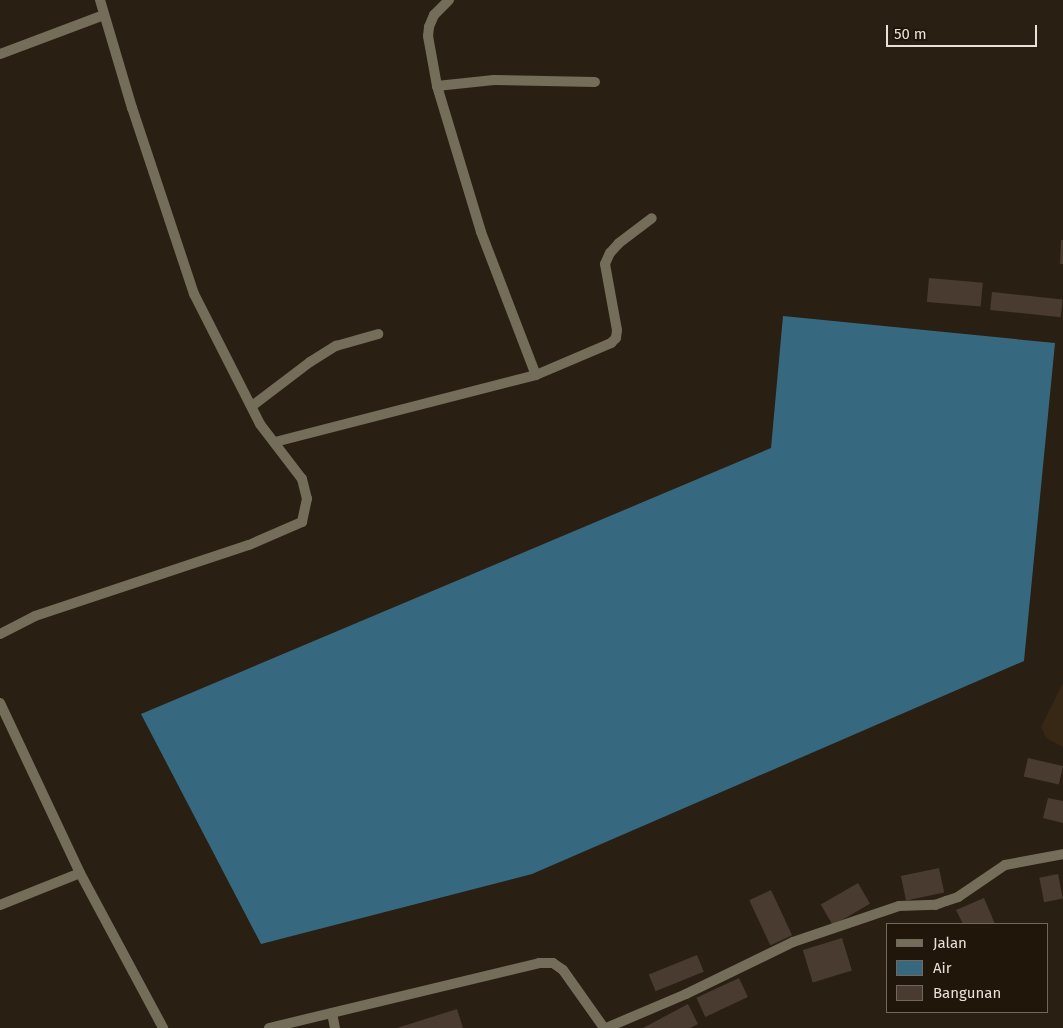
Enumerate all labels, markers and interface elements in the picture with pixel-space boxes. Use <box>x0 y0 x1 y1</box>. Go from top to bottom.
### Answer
scale bar <box>888 15 1039 47</box>
text: 50 m <box>894 25 927 43</box>
legend <box>886 923 1048 1013</box>
text: Jalan <box>933 934 967 952</box>
text: Air <box>933 959 952 977</box>
text: Bangunan <box>933 984 1001 1002</box>

